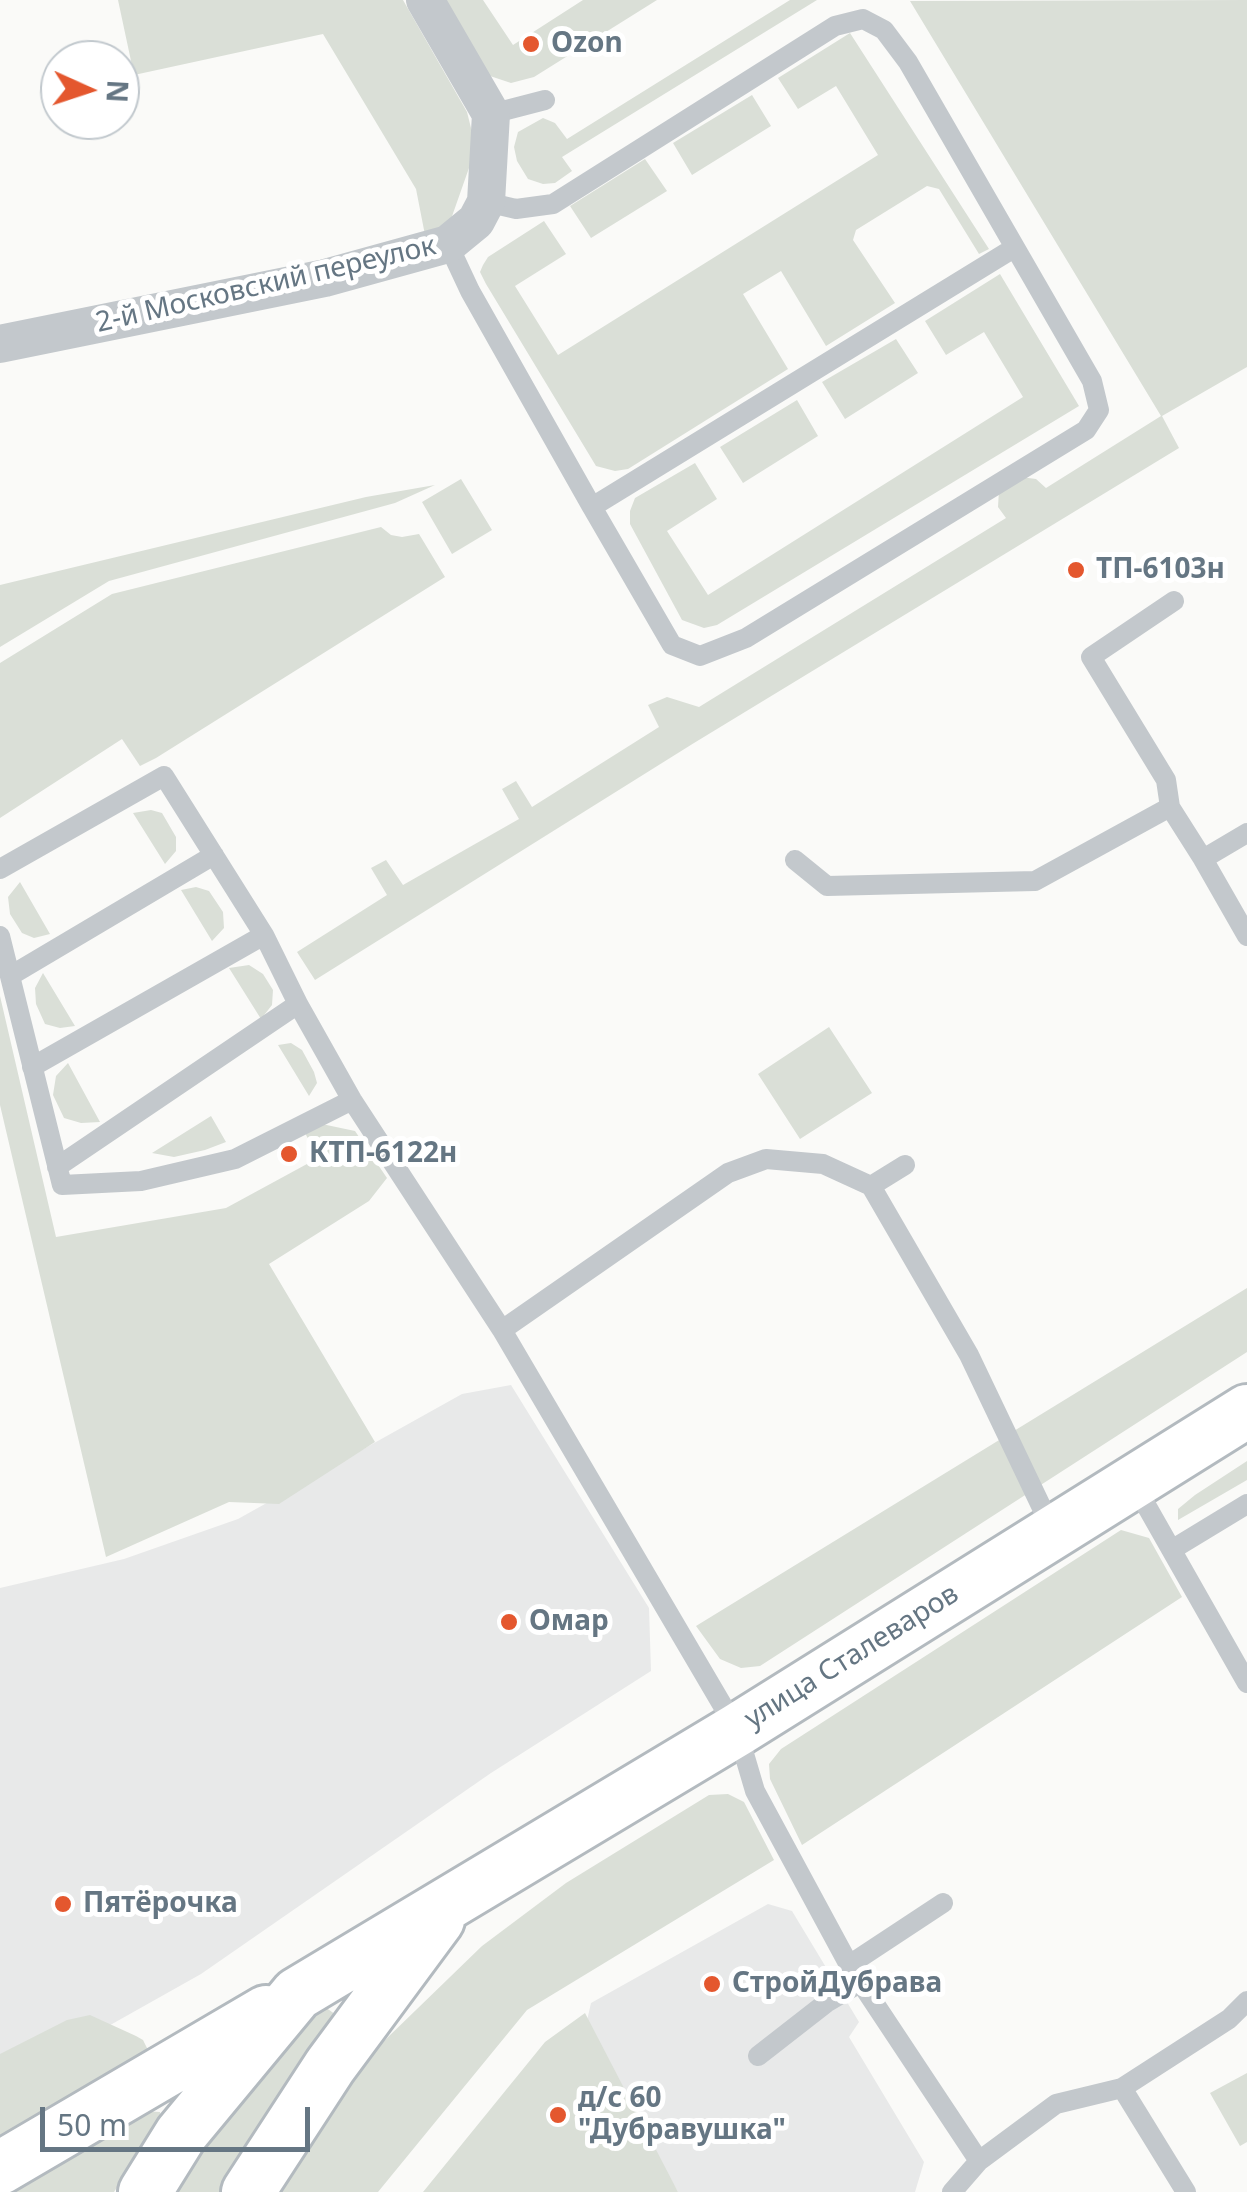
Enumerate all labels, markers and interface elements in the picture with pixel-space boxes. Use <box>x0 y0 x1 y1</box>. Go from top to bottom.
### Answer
place label: Ozon <box>551 27 623 61</box>
marker: Ozon <box>520 33 542 55</box>
north arrow <box>40 40 140 140</box>
text: N <box>98 79 138 104</box>
street label: 2-й Московский переулок <box>93 230 439 340</box>
place label: ТП-6103н <box>1096 553 1225 587</box>
marker: ТП-6103н <box>1065 559 1087 581</box>
place label: КТП-6122н <box>309 1137 457 1171</box>
marker: КТП-6122н <box>278 1143 300 1165</box>
street label: улица Сталеваров <box>739 1578 965 1736</box>
place label: Омар <box>529 1605 609 1639</box>
marker: Омар <box>498 1611 520 1633</box>
place label: Пятёрочка <box>83 1887 238 1921</box>
marker: Пятёрочка <box>52 1893 74 1915</box>
place label: СтройДубрава <box>732 1967 942 2001</box>
marker: СтройДубрава <box>701 1973 723 1995</box>
place label: д/с 60 "Дубравушка" <box>578 2082 786 2148</box>
scale bar <box>45 2087 315 2149</box>
text: 50 m <box>57 2104 127 2145</box>
marker: д/с 60 "Дубравушка" <box>547 2104 569 2126</box>

